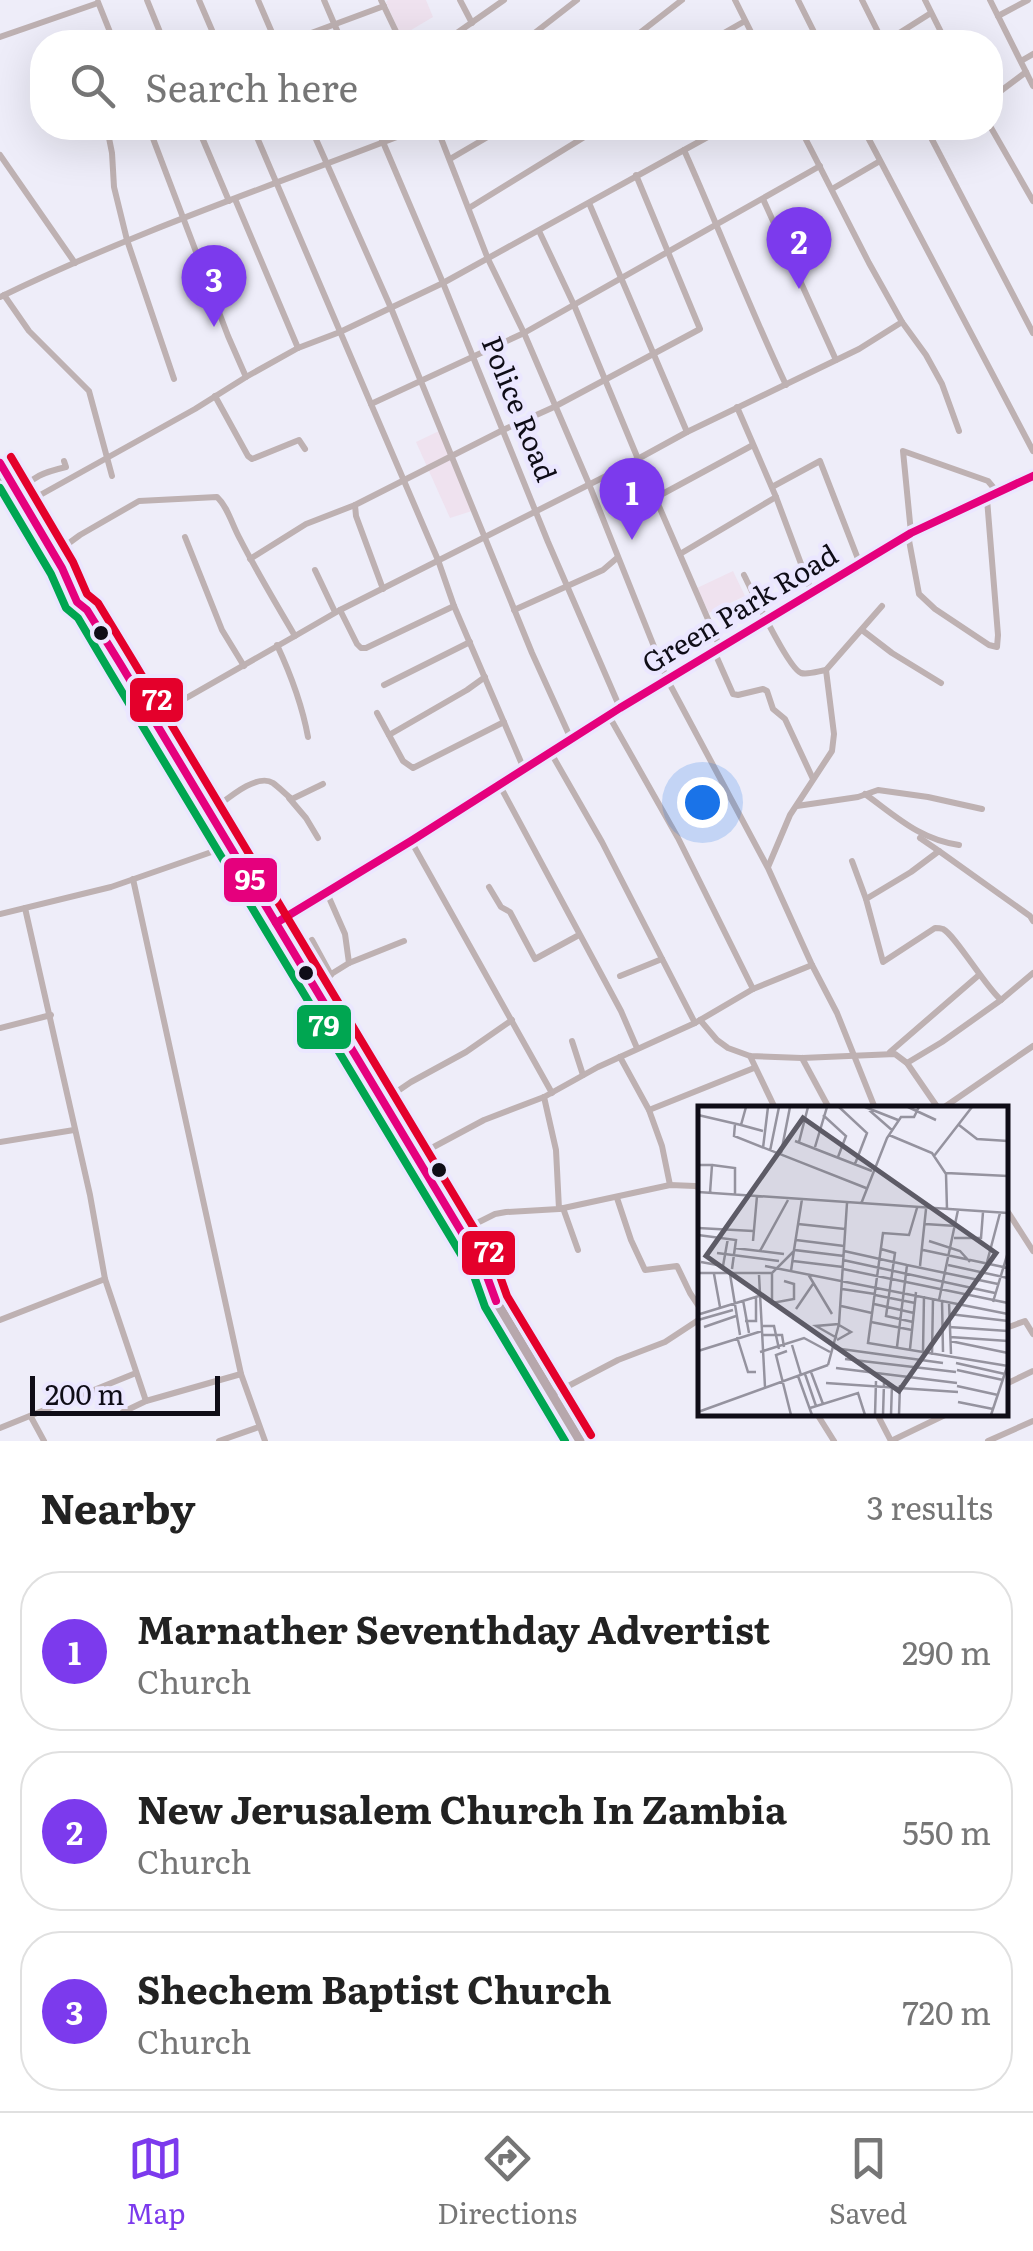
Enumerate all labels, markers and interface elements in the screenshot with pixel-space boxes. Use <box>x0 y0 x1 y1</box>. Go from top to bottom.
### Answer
search box <box>30 30 1003 140</box>
text: Search here <box>145 57 358 114</box>
icon: search <box>65 58 120 113</box>
pin: 2 <box>766 206 832 289</box>
pin: 3 <box>182 245 246 327</box>
street label: Police Road <box>473 329 569 487</box>
pin: 1 <box>600 458 664 540</box>
street label: Green Park Road <box>633 532 845 682</box>
unlabelled marker <box>91 623 111 643</box>
line badge: 72 <box>128 676 185 724</box>
text: 72 <box>142 677 172 719</box>
your location <box>677 777 728 828</box>
line badge: 95 <box>222 856 279 904</box>
text: 95 <box>234 857 266 899</box>
unlabelled marker <box>296 963 316 983</box>
line badge: 79 <box>295 1003 353 1051</box>
text: 79 <box>308 1003 340 1045</box>
inset map <box>698 1106 1008 1416</box>
unlabelled marker <box>429 1160 449 1180</box>
line badge: 72 <box>460 1229 517 1277</box>
text: 72 <box>474 1229 504 1271</box>
scale bar <box>30 1371 220 1416</box>
text: 200 m <box>45 1372 124 1414</box>
text: Nearby <box>40 1475 196 1537</box>
text: 3 results <box>867 1482 993 1530</box>
text: Marnather Seventhday Advertist <box>137 1599 770 1656</box>
text: 1 <box>68 1627 81 1675</box>
text: 290 m <box>902 1627 991 1675</box>
text: Church <box>137 1656 251 1704</box>
text: New Jerusalem Church In Zambia <box>137 1779 787 1836</box>
text: 2 <box>66 1807 83 1855</box>
text: 550 m <box>903 1807 991 1855</box>
text: Church <box>137 1836 251 1884</box>
text: Shechem Baptist Church <box>137 1959 612 2016</box>
text: 3 <box>66 1987 83 2035</box>
text: 720 m <box>903 1987 991 2035</box>
text: Church <box>137 2016 251 2064</box>
tab: Map <box>126 2131 186 2233</box>
tab: Directions <box>437 2131 577 2233</box>
tab: Saved <box>829 2131 907 2233</box>

